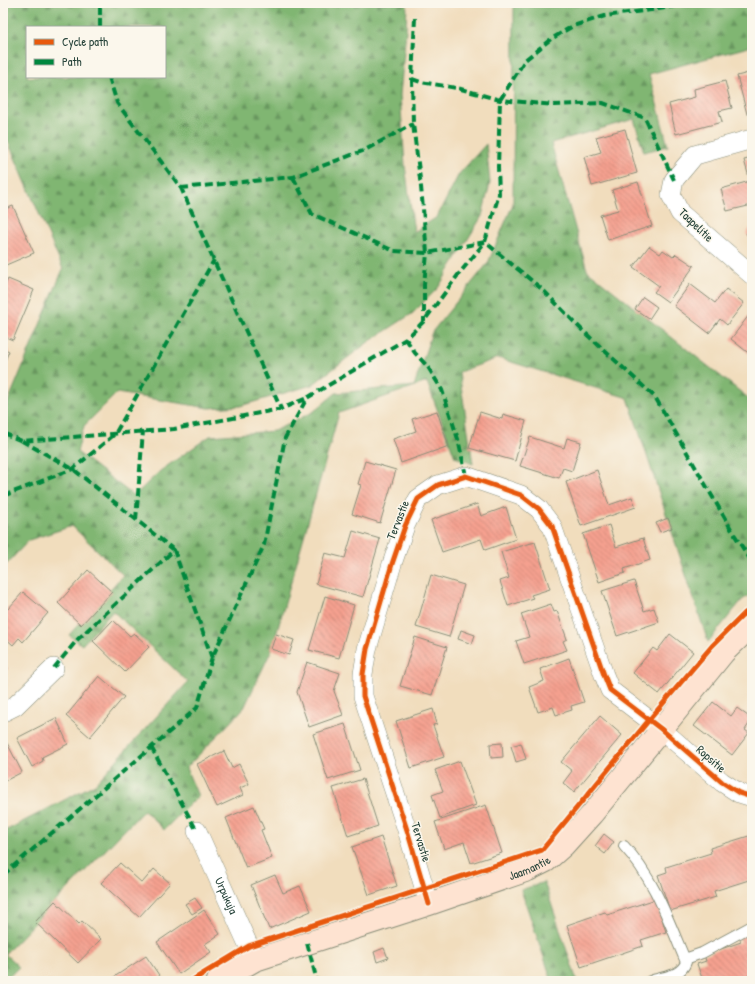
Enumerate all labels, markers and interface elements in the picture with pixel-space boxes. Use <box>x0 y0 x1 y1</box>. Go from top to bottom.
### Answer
legend <box>26 26 166 78</box>
text: Cycle path <box>62 33 108 50</box>
text: Path <box>62 53 82 70</box>
street label: Taapelitie <box>675 204 718 246</box>
street label: Tervastie <box>382 498 413 542</box>
street label: Ropsitie <box>693 741 730 776</box>
street label: Tervastie <box>407 820 436 864</box>
street label: Jaamantie <box>506 852 554 884</box>
street label: Urpukuja <box>211 874 242 917</box>

